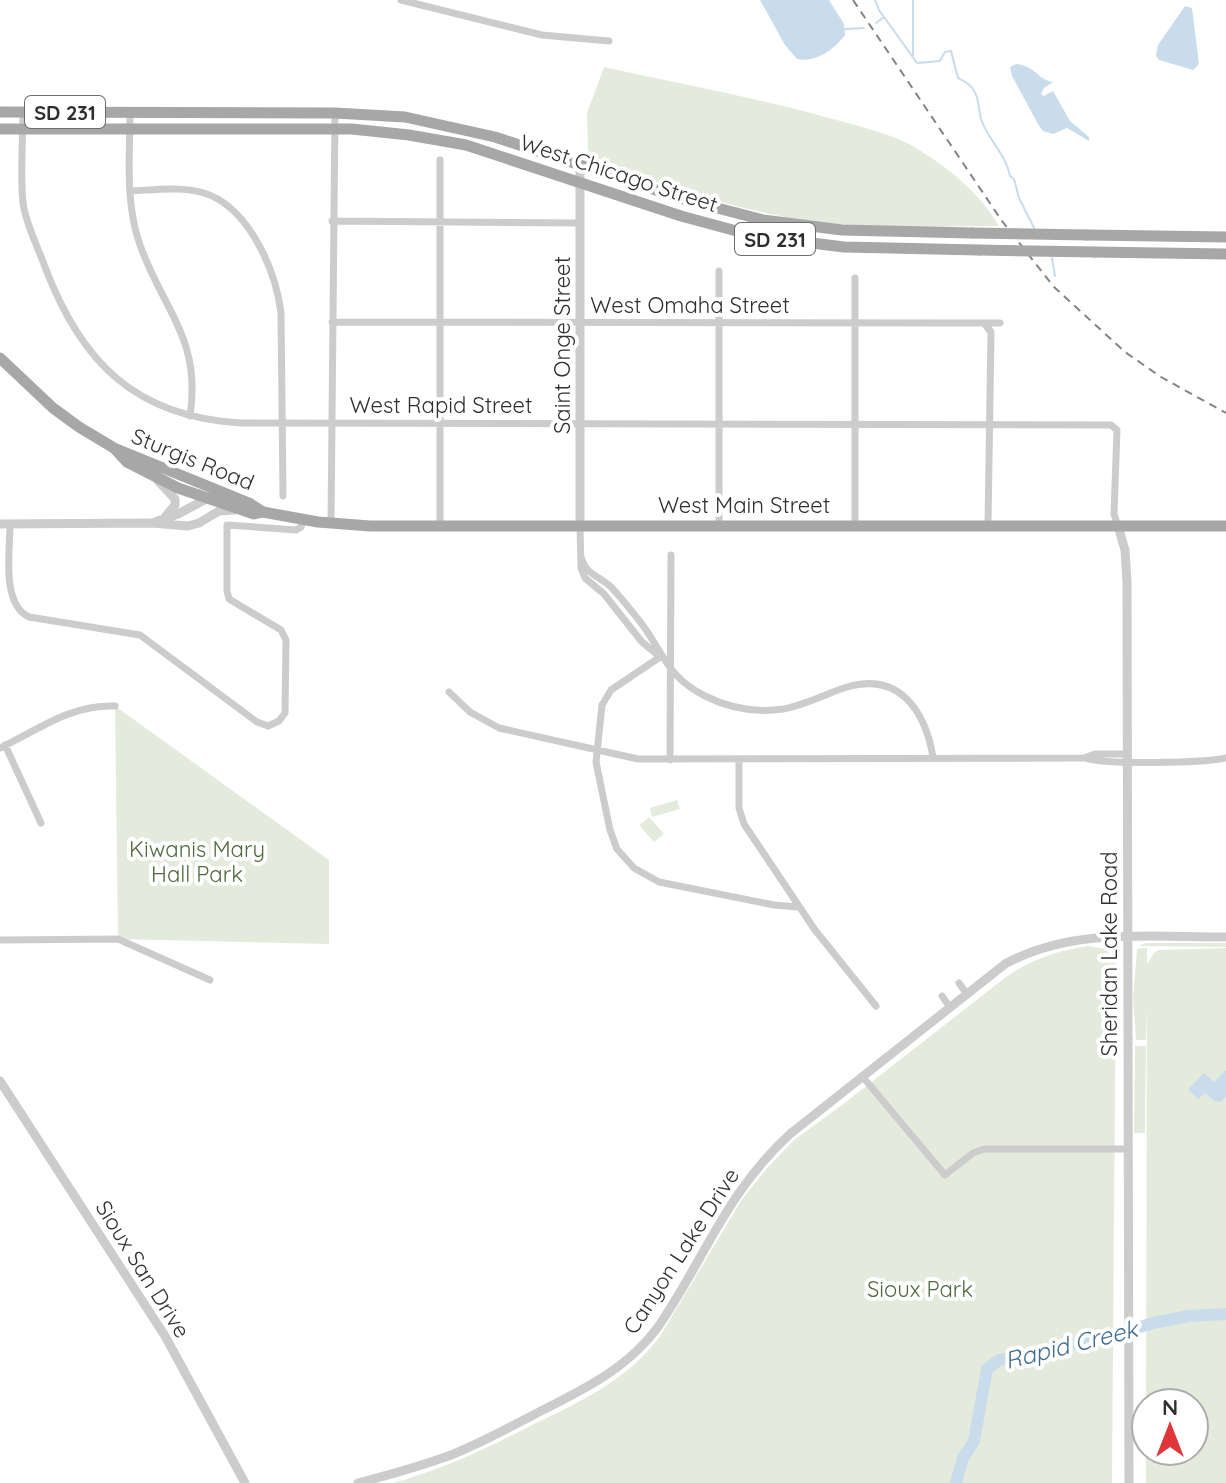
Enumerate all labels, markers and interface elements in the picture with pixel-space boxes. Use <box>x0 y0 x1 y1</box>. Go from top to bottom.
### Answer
road number: SD 231 <box>25 96 105 128</box>
street label: West Chicago Street <box>517 128 721 218</box>
road number: SD 231 <box>735 223 815 255</box>
street label: Saint Onge Street <box>548 256 576 434</box>
street label: West Omaha Street <box>590 291 790 319</box>
street label: West Rapid Street <box>350 391 532 419</box>
street label: Sturgis Road <box>128 422 258 496</box>
street label: West Main Street <box>658 491 830 519</box>
park label: Kiwanis Mary Hall Park <box>129 835 265 888</box>
street label: Sheridan Lake Road <box>1095 851 1123 1057</box>
street label: Canyon Lake Drive <box>617 1163 745 1339</box>
street label: Sioux San Drive <box>90 1195 196 1343</box>
park label: Sioux Park <box>867 1275 973 1303</box>
water label: Rapid Creek <box>1001 1312 1143 1375</box>
north arrow <box>1130 1387 1210 1467</box>
text: N <box>1162 1393 1178 1421</box>

